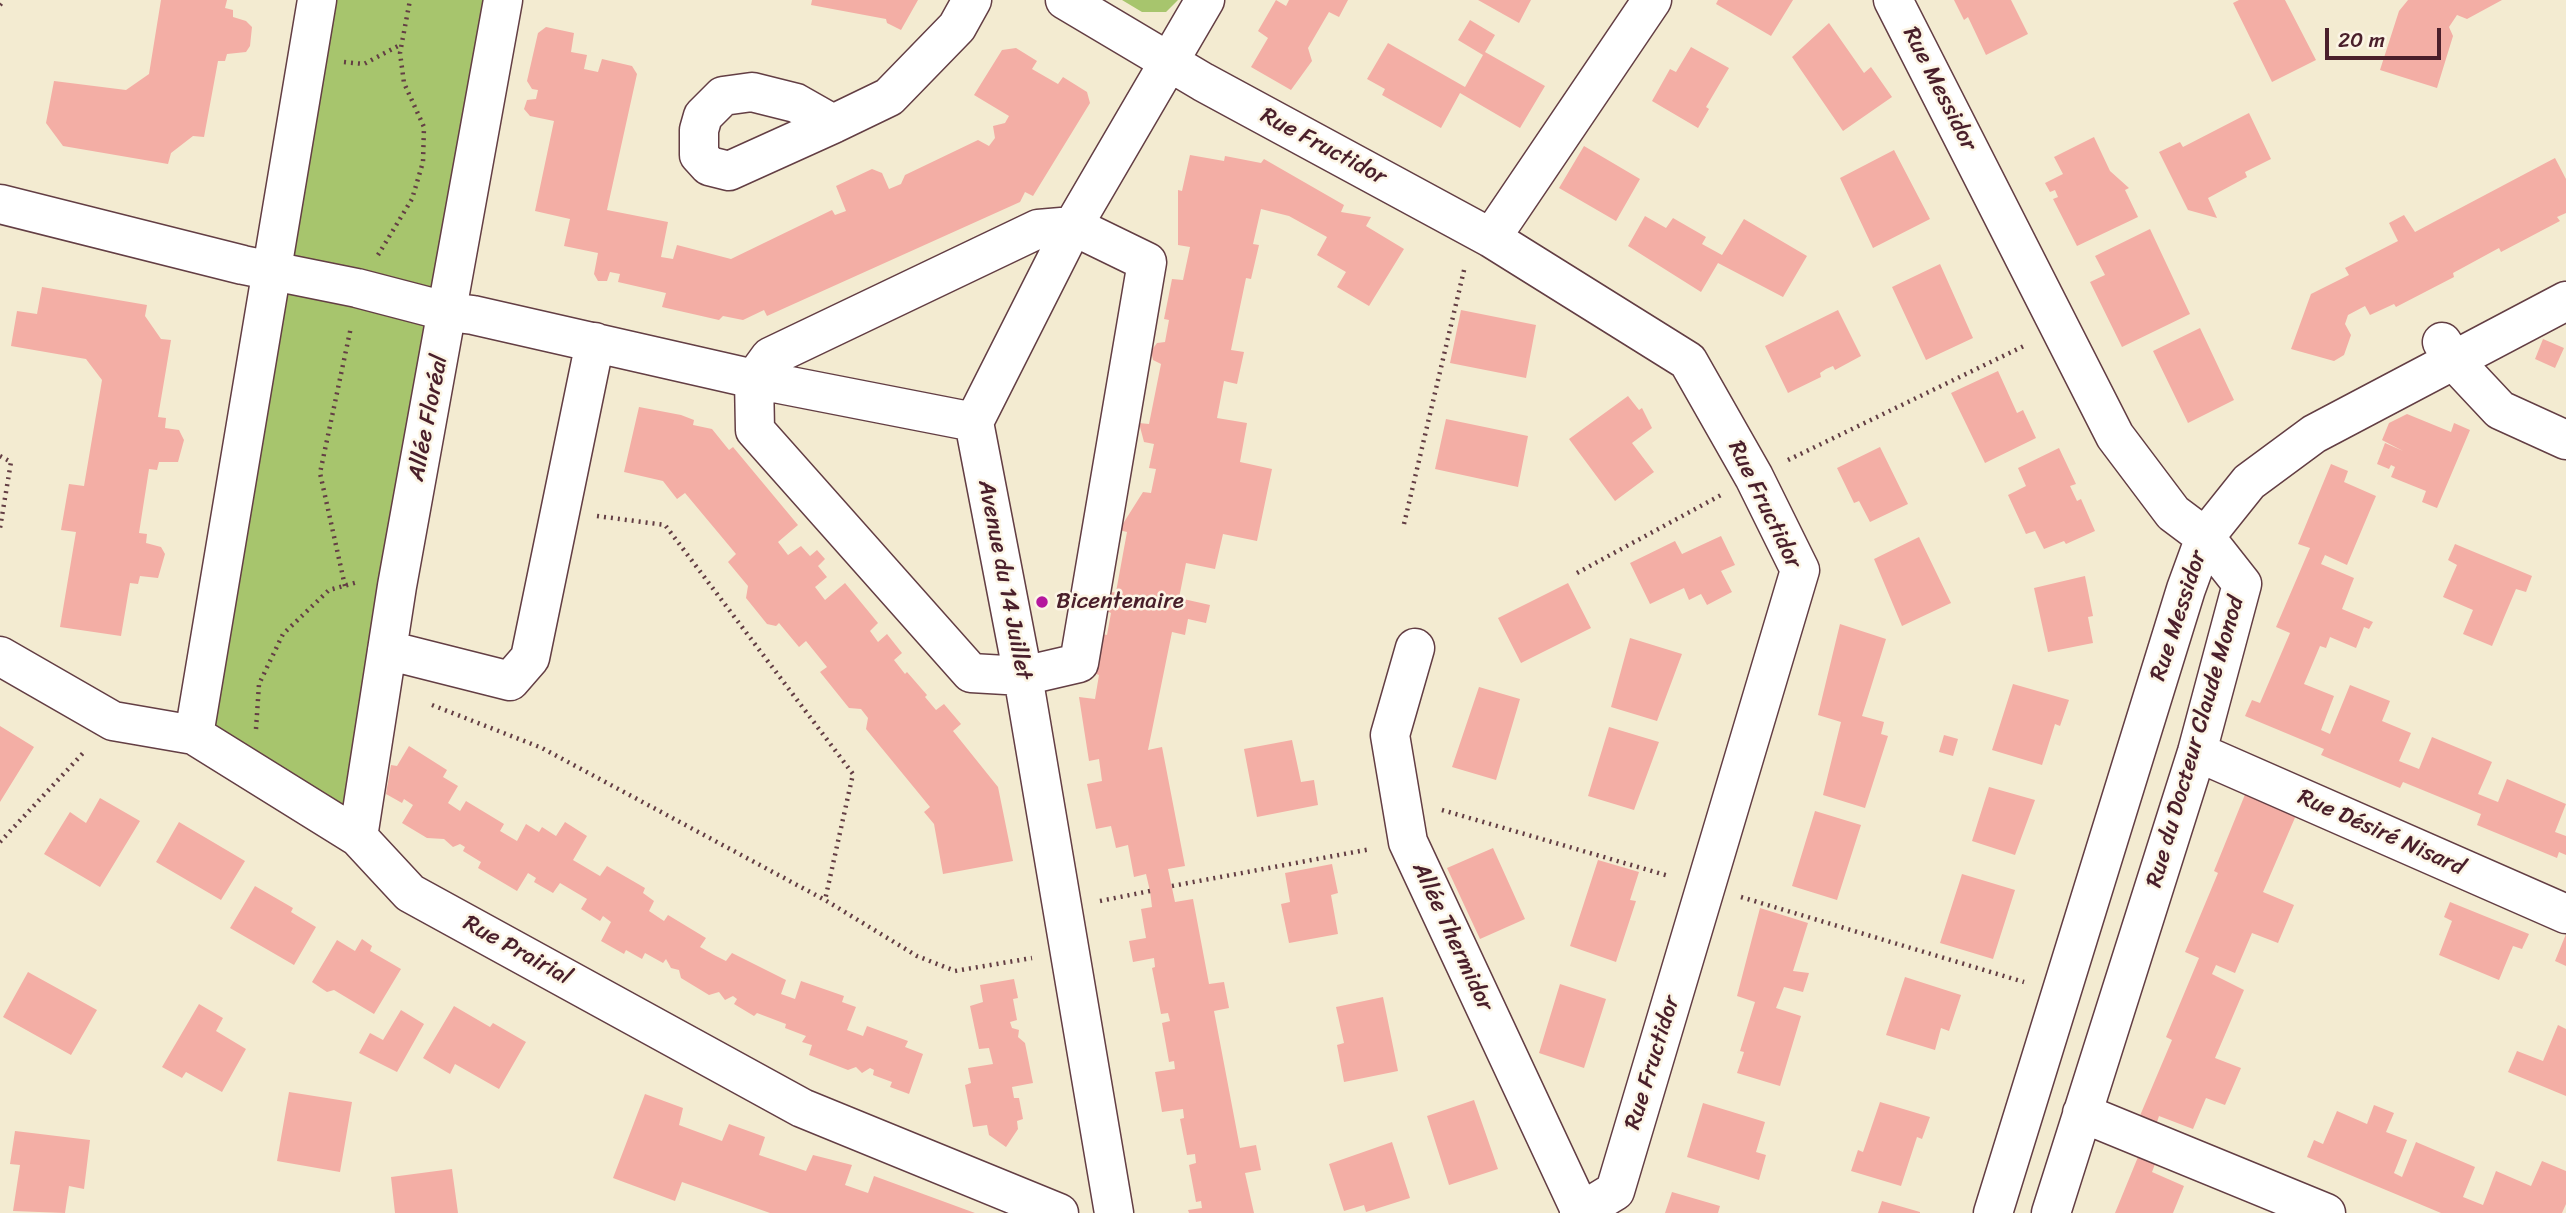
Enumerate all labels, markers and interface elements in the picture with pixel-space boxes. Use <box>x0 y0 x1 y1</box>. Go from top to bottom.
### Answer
scale bar <box>2328 14 2444 58</box>
text: 20 m <box>2338 21 2385 59</box>
street label: Rue Messidor <box>1896 23 1982 155</box>
street label: Rue Fructidor <box>1255 102 1391 192</box>
street label: Allée Floréal <box>403 353 455 483</box>
street label: Rue Fructidor <box>1721 437 1807 573</box>
street label: Avenue du 14 Juillet <box>971 478 1037 682</box>
street label: Rue Messidor <box>2145 547 2213 685</box>
place label: Bicentenaire <box>1056 588 1184 616</box>
street label: Rue du Docteur Claude Monod <box>2141 593 2251 891</box>
marker: Bicentenaire <box>1034 594 1050 610</box>
street label: Rue Désiré Nisard <box>2293 784 2469 882</box>
street label: Allée Thermidor <box>1406 858 1498 1016</box>
street label: Rue Prairial <box>458 910 576 992</box>
street label: Rue Fructidor <box>1620 993 1686 1133</box>

